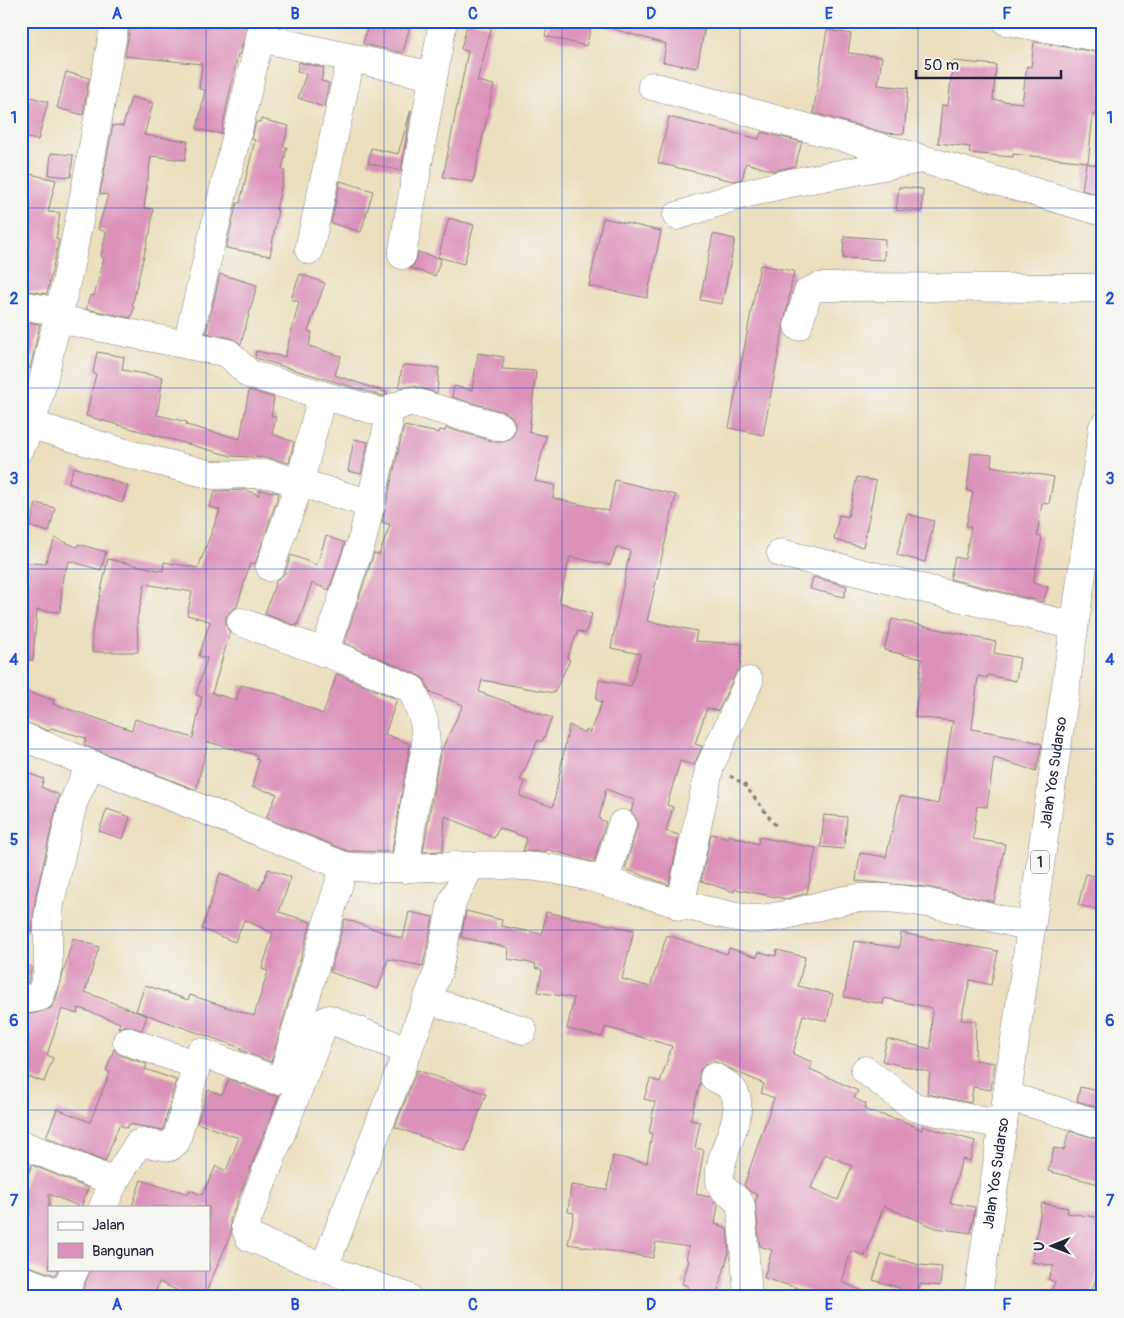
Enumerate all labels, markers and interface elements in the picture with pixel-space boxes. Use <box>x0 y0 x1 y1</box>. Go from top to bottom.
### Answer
text: A <box>112 4 123 24</box>
text: B <box>290 4 300 24</box>
text: C <box>468 4 478 24</box>
text: D <box>646 4 656 24</box>
text: E <box>825 4 834 24</box>
text: F <box>1002 4 1012 24</box>
scale bar <box>916 48 1062 80</box>
text: 50 m <box>924 56 959 75</box>
text: 1 <box>11 108 17 128</box>
text: 1 <box>1107 108 1113 128</box>
text: 2 <box>10 289 19 309</box>
text: 2 <box>1106 289 1115 309</box>
text: 3 <box>10 469 19 489</box>
text: 3 <box>1106 469 1115 489</box>
text: 4 <box>9 650 19 670</box>
text: 4 <box>1105 650 1115 670</box>
street label: Jalan Yos Sudarso <box>1036 716 1071 829</box>
text: 5 <box>10 830 19 850</box>
text: 5 <box>1106 830 1115 850</box>
road number: 1 <box>1031 850 1049 874</box>
text: 6 <box>9 1011 19 1031</box>
text: 6 <box>1105 1011 1115 1031</box>
street label: Jalan Yos Sudarso <box>979 1116 1014 1230</box>
text: 7 <box>10 1191 19 1211</box>
text: 7 <box>1106 1191 1115 1211</box>
legend <box>48 1206 210 1270</box>
text: Jalan <box>92 1216 125 1235</box>
north arrow <box>1026 1220 1076 1270</box>
text: U <box>1031 1241 1048 1251</box>
text: Bangunan <box>92 1242 154 1261</box>
text: A <box>112 1295 123 1315</box>
text: B <box>290 1295 300 1315</box>
text: C <box>468 1295 478 1315</box>
text: D <box>646 1295 656 1315</box>
text: E <box>825 1295 834 1315</box>
text: F <box>1002 1295 1012 1315</box>

